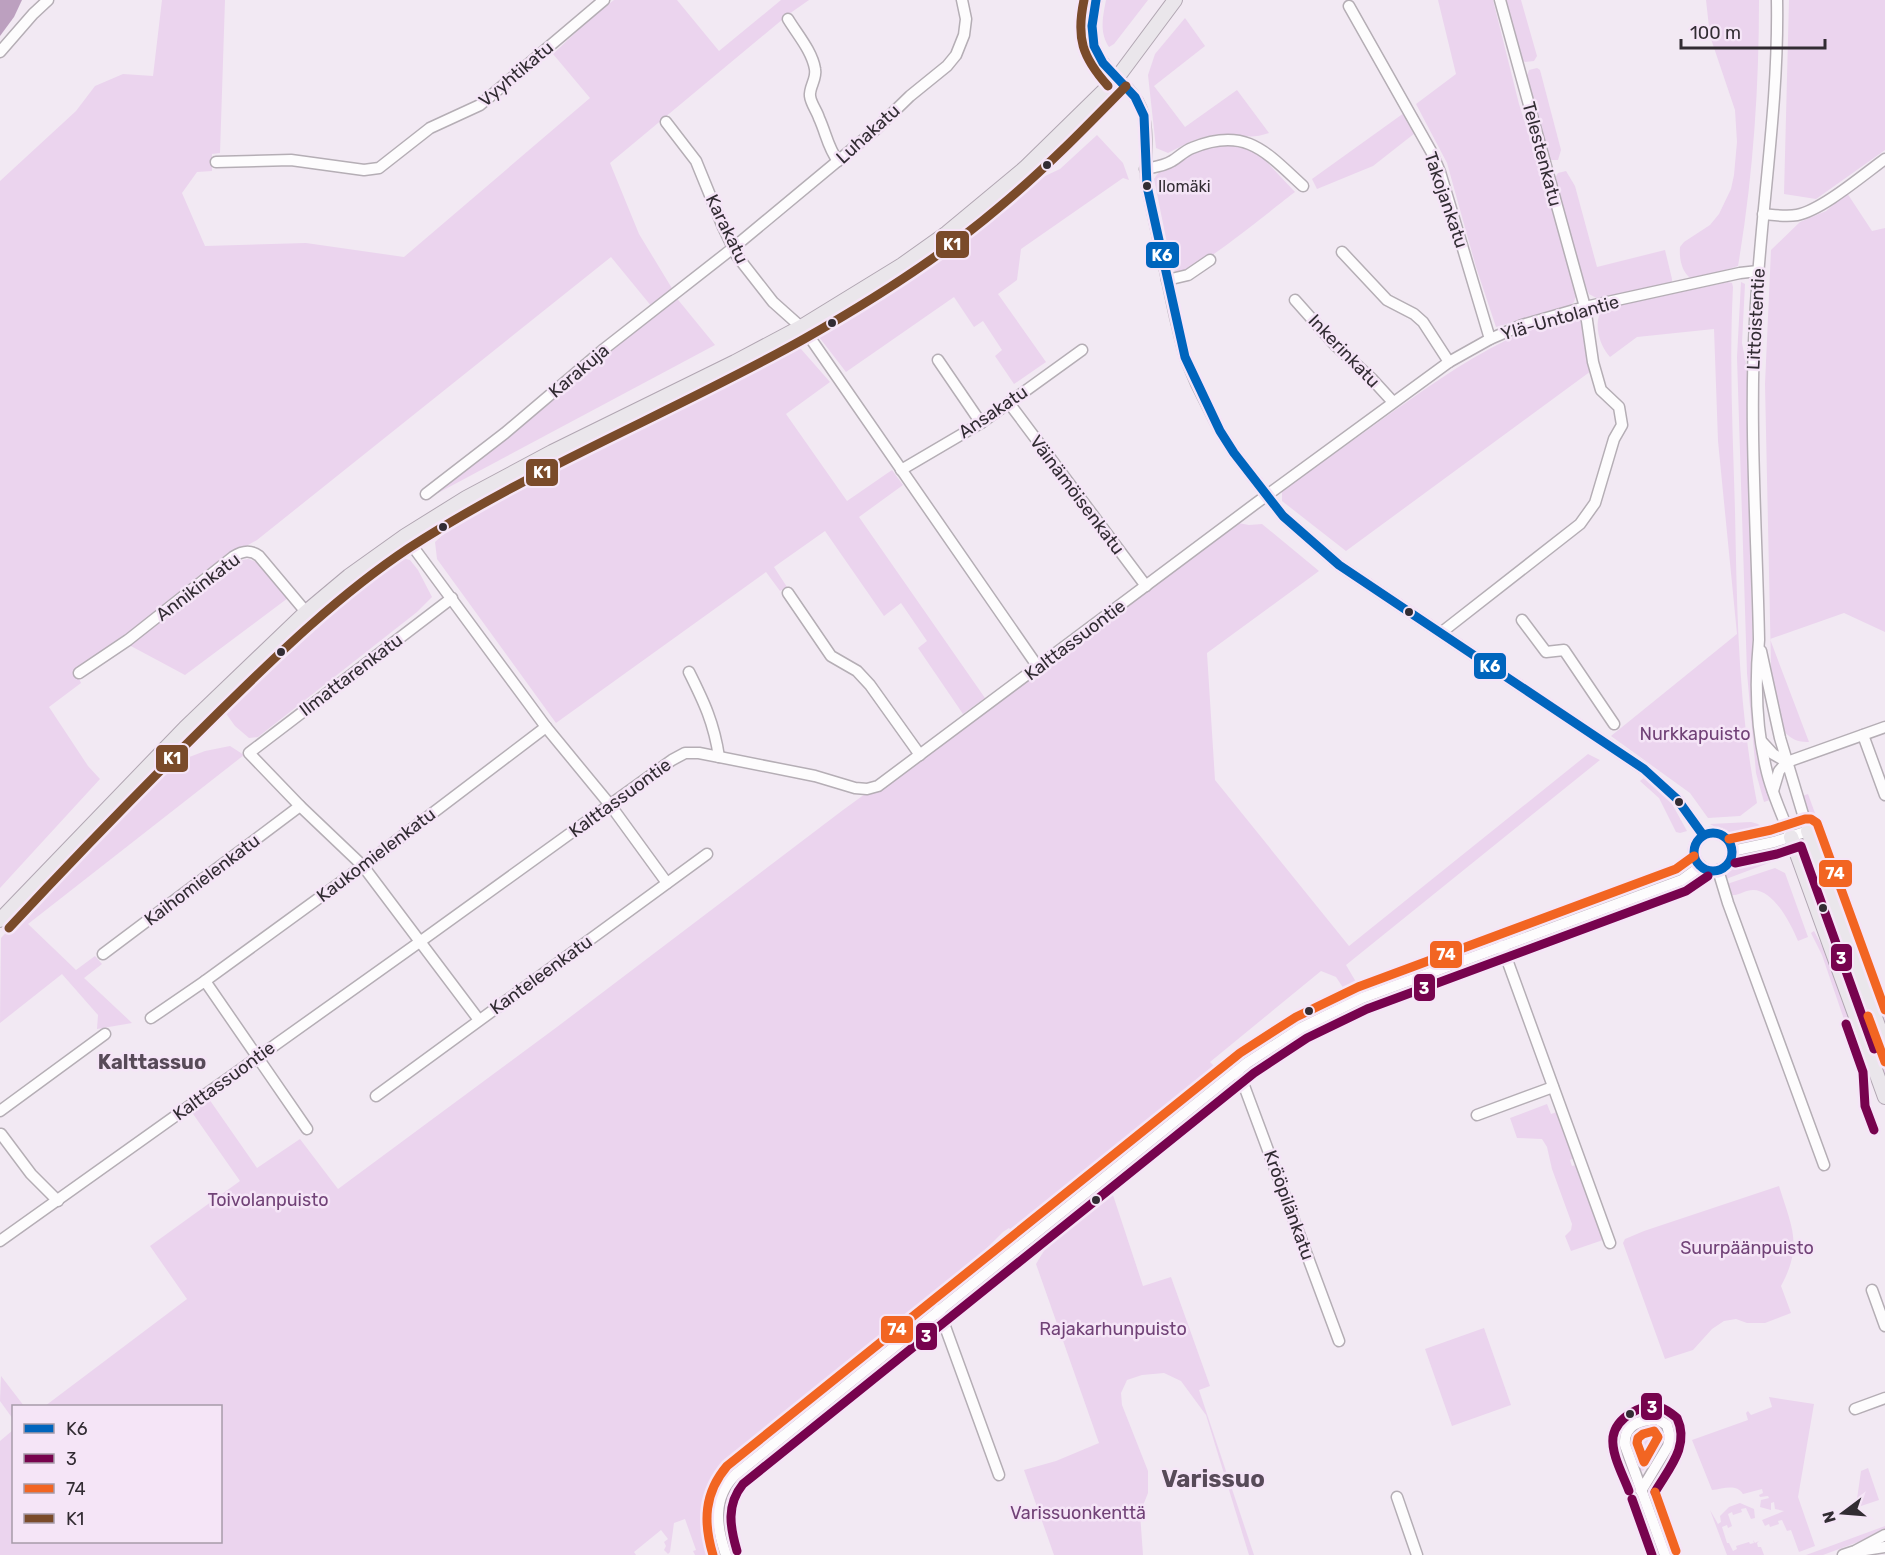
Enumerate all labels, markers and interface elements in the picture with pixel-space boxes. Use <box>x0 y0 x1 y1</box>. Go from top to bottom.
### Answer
scale bar <box>1681 12 1825 50</box>
text: 100 m <box>1690 22 1741 44</box>
street label: Vyyhtikatu <box>474 37 558 111</box>
street label: Telestenkatu <box>1517 99 1567 209</box>
street label: Luhakatu <box>832 100 904 168</box>
street label: Takojankatu <box>1419 149 1473 251</box>
unlabelled marker <box>1041 159 1053 171</box>
place label: Ilomäki <box>1158 177 1211 196</box>
marker: Ilomäki <box>1141 180 1153 192</box>
street label: Karakatu <box>701 191 753 267</box>
line badge: K1 <box>935 230 970 259</box>
text: K1 <box>943 235 961 254</box>
line badge: K6 <box>1145 241 1180 269</box>
text: K6 <box>1151 246 1173 265</box>
street label: Littoistentie <box>1742 268 1770 370</box>
street label: Ylä-Untolantie <box>1498 291 1622 345</box>
street label: Inkerinkatu <box>1304 310 1384 392</box>
unlabelled marker <box>826 317 838 329</box>
street label: Karakuja <box>544 339 614 403</box>
street label: Ansakatu <box>954 381 1032 443</box>
street label: Väinämöisenkatu <box>1025 431 1129 559</box>
line badge: K1 <box>525 458 559 487</box>
text: K1 <box>533 463 551 482</box>
unlabelled marker <box>437 521 449 533</box>
street label: Annikinkatu <box>152 548 244 626</box>
street label: Kalttassuontie <box>1020 595 1130 685</box>
unlabelled marker <box>1403 606 1415 618</box>
street label: Ilmattarenkatu <box>295 629 407 721</box>
unlabelled marker <box>275 646 287 658</box>
line badge: K6 <box>1473 652 1507 680</box>
text: K6 <box>1479 657 1501 676</box>
park label: Nurkkapuisto <box>1640 723 1750 745</box>
line badge: K1 <box>155 744 189 773</box>
text: K1 <box>163 749 181 768</box>
street label: Kalttassuontie <box>565 754 675 842</box>
unlabelled marker <box>1673 796 1685 808</box>
street label: Kaukomielenkatu <box>312 803 440 907</box>
street label: Kaihomielenkatu <box>140 829 264 931</box>
line badge: 74 <box>1818 859 1853 888</box>
text: 74 <box>1825 864 1845 883</box>
unlabelled marker <box>1817 902 1829 914</box>
street label: Kanteleenkatu <box>486 931 596 1019</box>
line badge: 74 <box>1429 940 1463 969</box>
line badge: 3 <box>1830 943 1853 972</box>
text: 74 <box>1436 945 1456 964</box>
text: 3 <box>1836 949 1846 968</box>
line badge: 3 <box>1413 973 1436 1002</box>
text: 3 <box>1419 979 1429 998</box>
unlabelled marker <box>1303 1005 1315 1017</box>
street label: Kalttassuontie <box>169 1037 279 1125</box>
district label: Kalttassuo <box>98 1050 206 1074</box>
street label: Krööpilänkatu <box>1259 1147 1319 1263</box>
park label: Toivolanpuisto <box>207 1189 329 1211</box>
unlabelled marker <box>1090 1194 1102 1206</box>
park label: Suurpäänpuisto <box>1680 1237 1814 1259</box>
line badge: 74 <box>880 1315 914 1344</box>
park label: Rajakarhunpuisto <box>1039 1318 1187 1340</box>
text: 74 <box>887 1320 907 1339</box>
line badge: 3 <box>915 1322 938 1351</box>
text: 3 <box>921 1327 931 1346</box>
line badge: 3 <box>1640 1392 1663 1421</box>
text: 3 <box>1647 1398 1657 1417</box>
legend <box>12 1405 222 1543</box>
unlabelled marker <box>1624 1408 1636 1420</box>
text: K6 <box>66 1418 88 1440</box>
text: 3 <box>66 1448 77 1470</box>
district label: Varissuo <box>1161 1465 1265 1493</box>
text: 74 <box>66 1478 86 1500</box>
north arrow <box>1813 1483 1873 1543</box>
park label: Varissuonkenttä <box>1010 1502 1146 1524</box>
text: K1 <box>66 1508 84 1530</box>
text: N <box>1818 1509 1840 1525</box>

